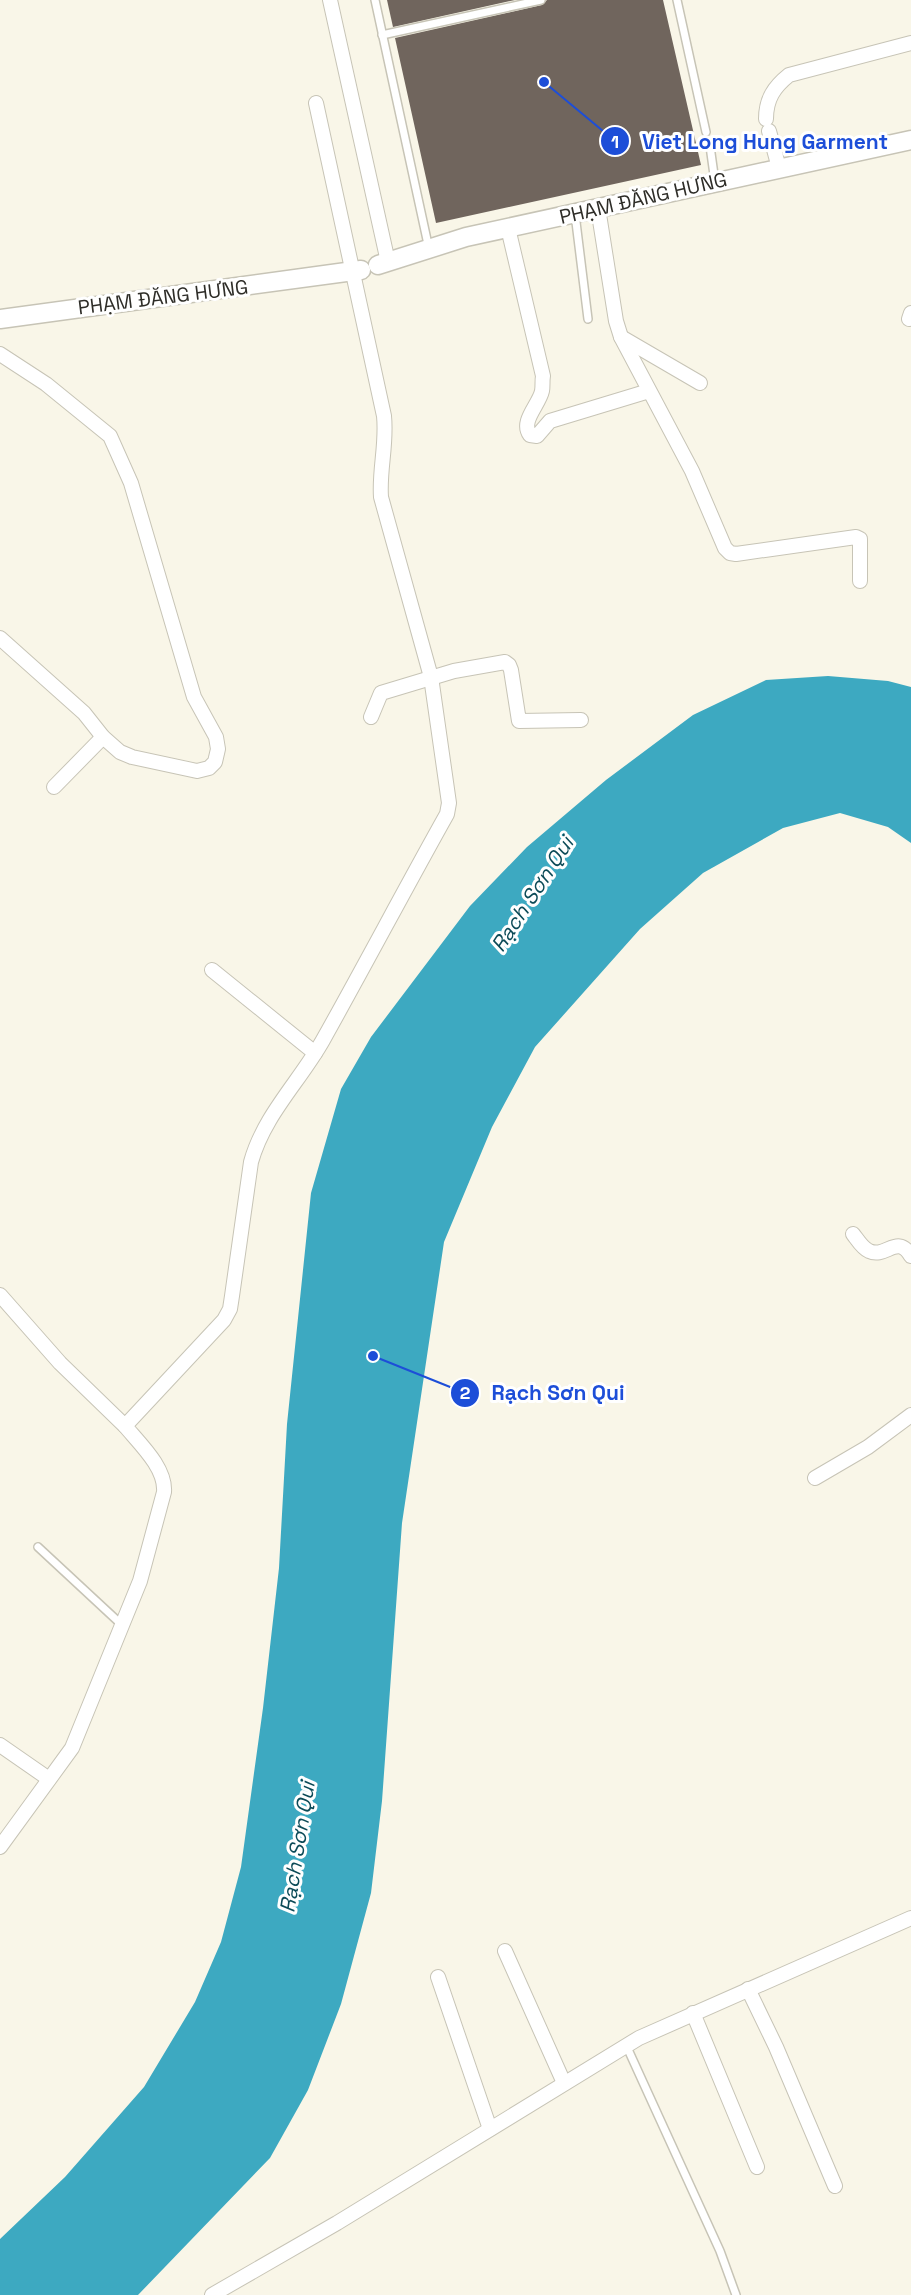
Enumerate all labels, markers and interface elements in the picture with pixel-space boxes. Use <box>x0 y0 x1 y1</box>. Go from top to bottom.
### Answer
callout: Viet Long Hung Garment <box>600 122 901 161</box>
text: Viet Long Hung Garment <box>642 128 888 155</box>
text: 1 <box>611 130 619 153</box>
street label: PHẠM ĐĂNG HƯNG <box>557 166 729 230</box>
street label: PHẠM ĐĂNG HƯNG <box>76 274 250 320</box>
water label: Rạch Sơn Qui <box>485 829 581 957</box>
callout: Rạch Sơn Qui <box>450 1373 637 1412</box>
text: Rạch Sơn Qui <box>492 1379 624 1406</box>
text: 2 <box>460 1381 471 1404</box>
water label: Rạch Sơn Qui <box>273 1777 321 1914</box>

